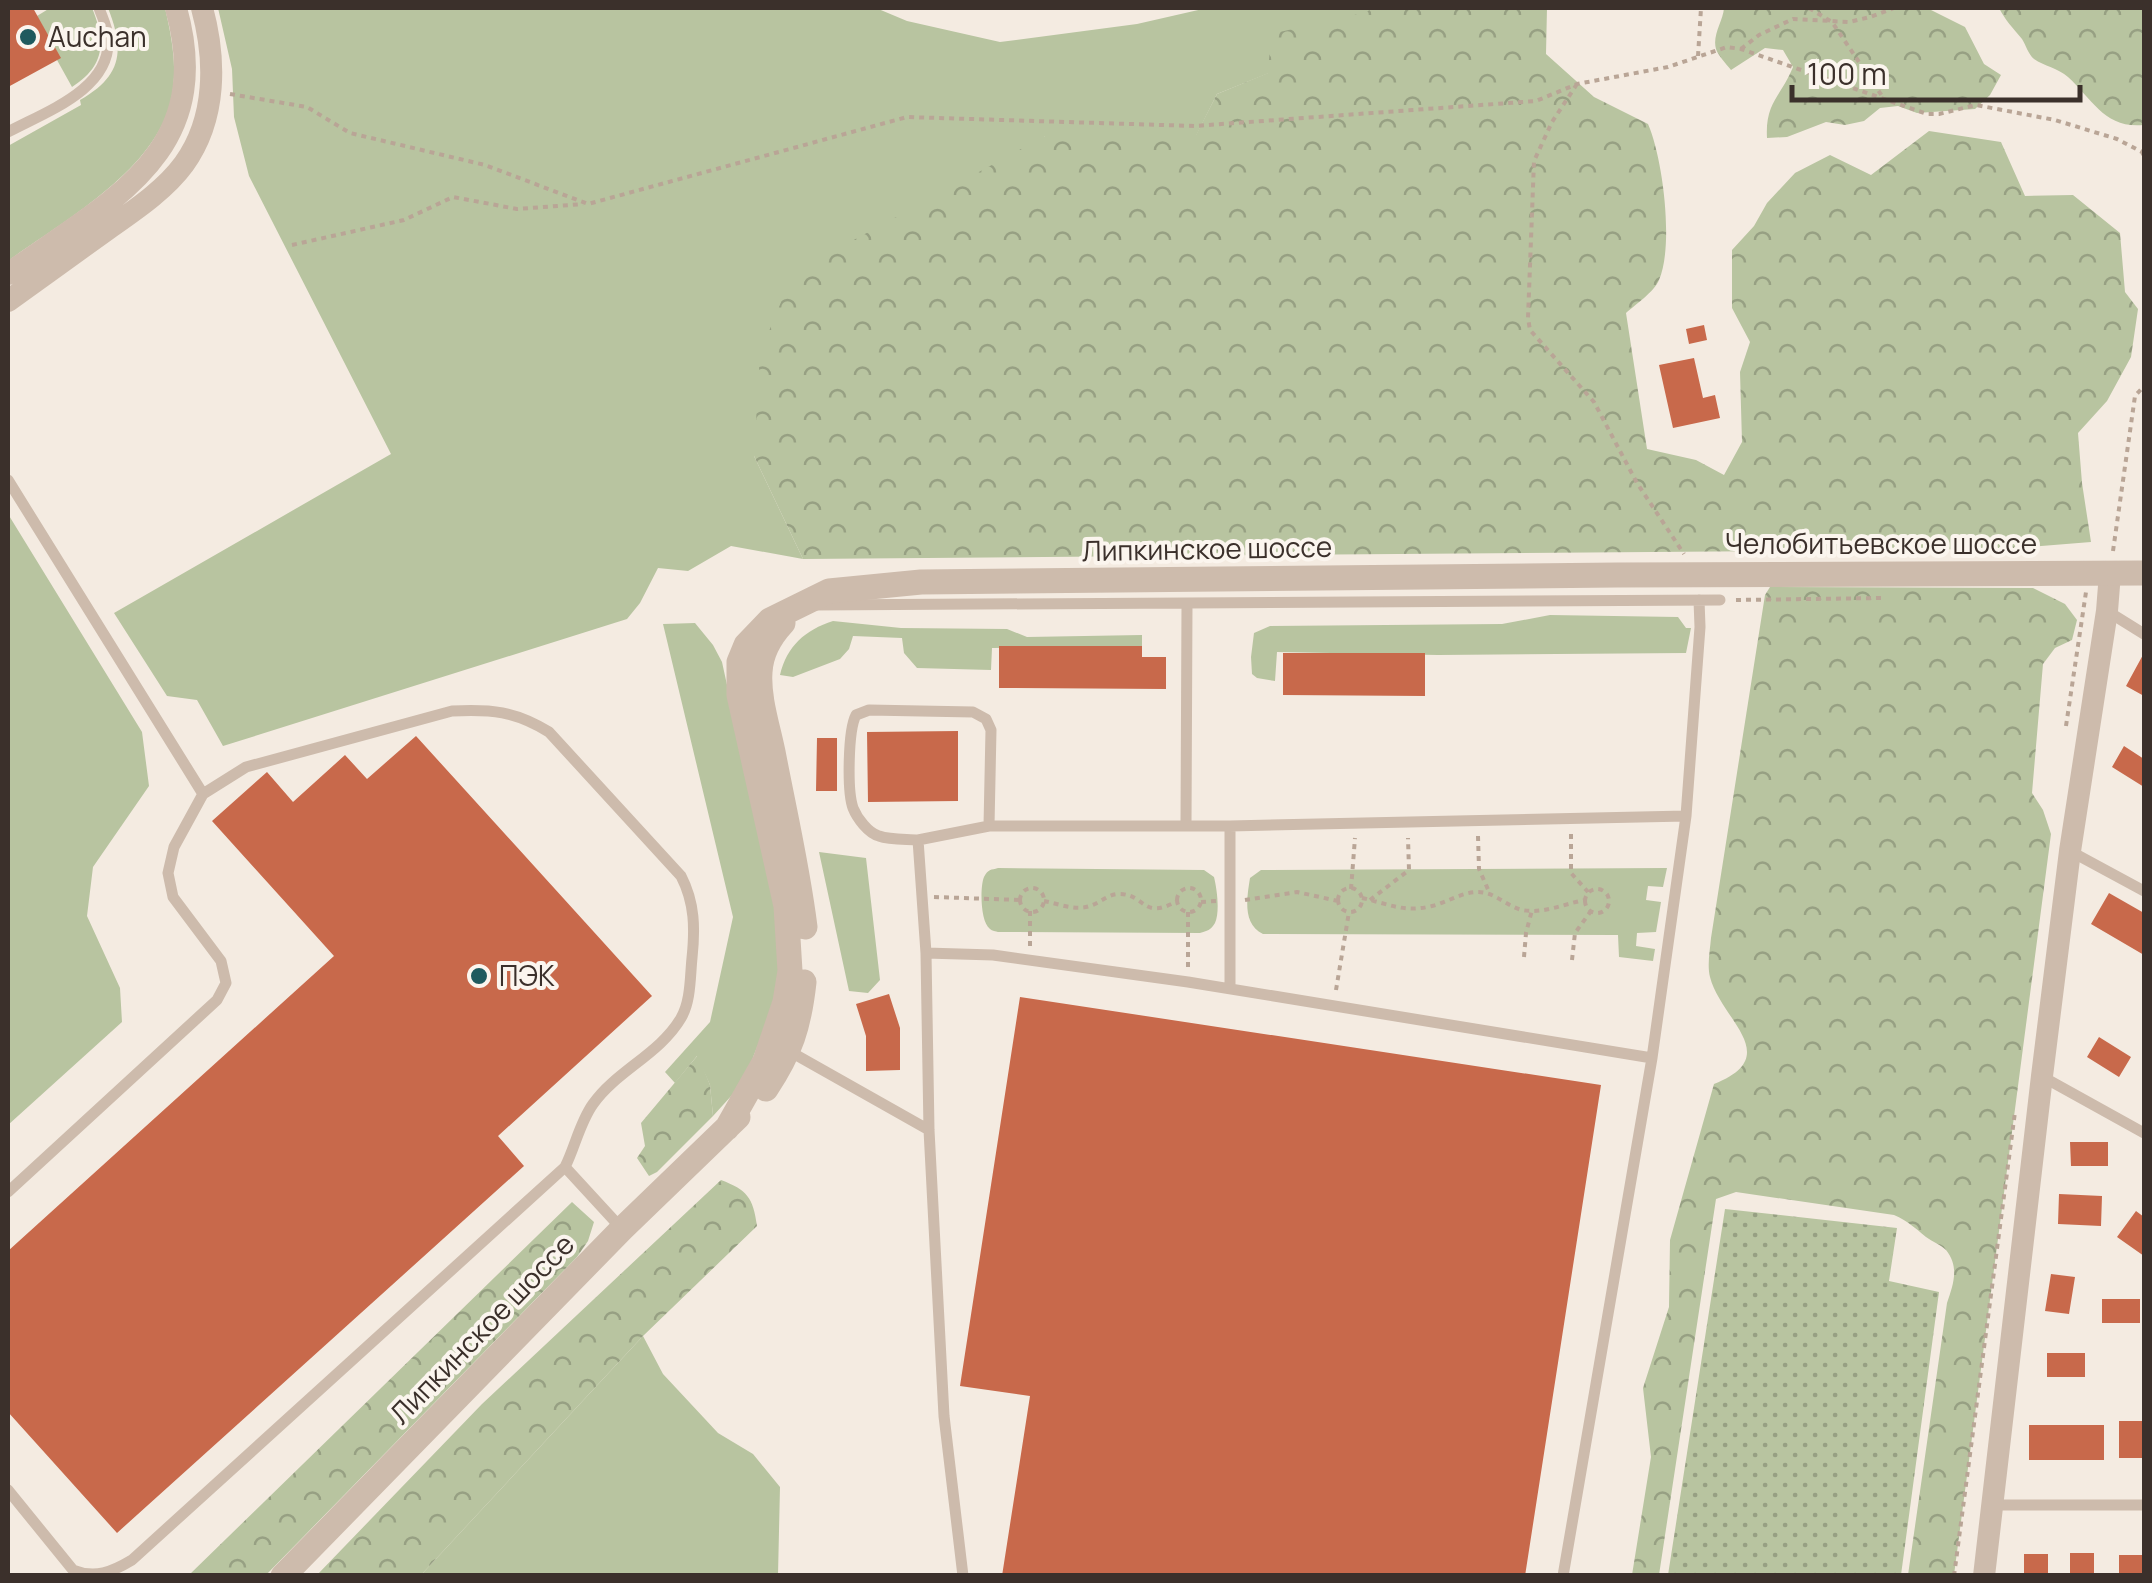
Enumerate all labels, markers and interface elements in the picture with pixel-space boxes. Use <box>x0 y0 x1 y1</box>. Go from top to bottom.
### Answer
place label: Auchan <box>48 17 147 55</box>
marker: Auchan <box>17 26 39 48</box>
scale bar <box>1792 40 2080 102</box>
text: 100 m <box>1807 53 1887 94</box>
street label: Челобитьевское шоссе <box>1725 524 2037 562</box>
street label: Липкинское шоссе <box>1082 527 1332 569</box>
place label: ПЭК <box>499 956 555 994</box>
marker: ПЭК <box>468 965 490 987</box>
street label: Липкинское шоссе <box>381 1225 582 1431</box>

